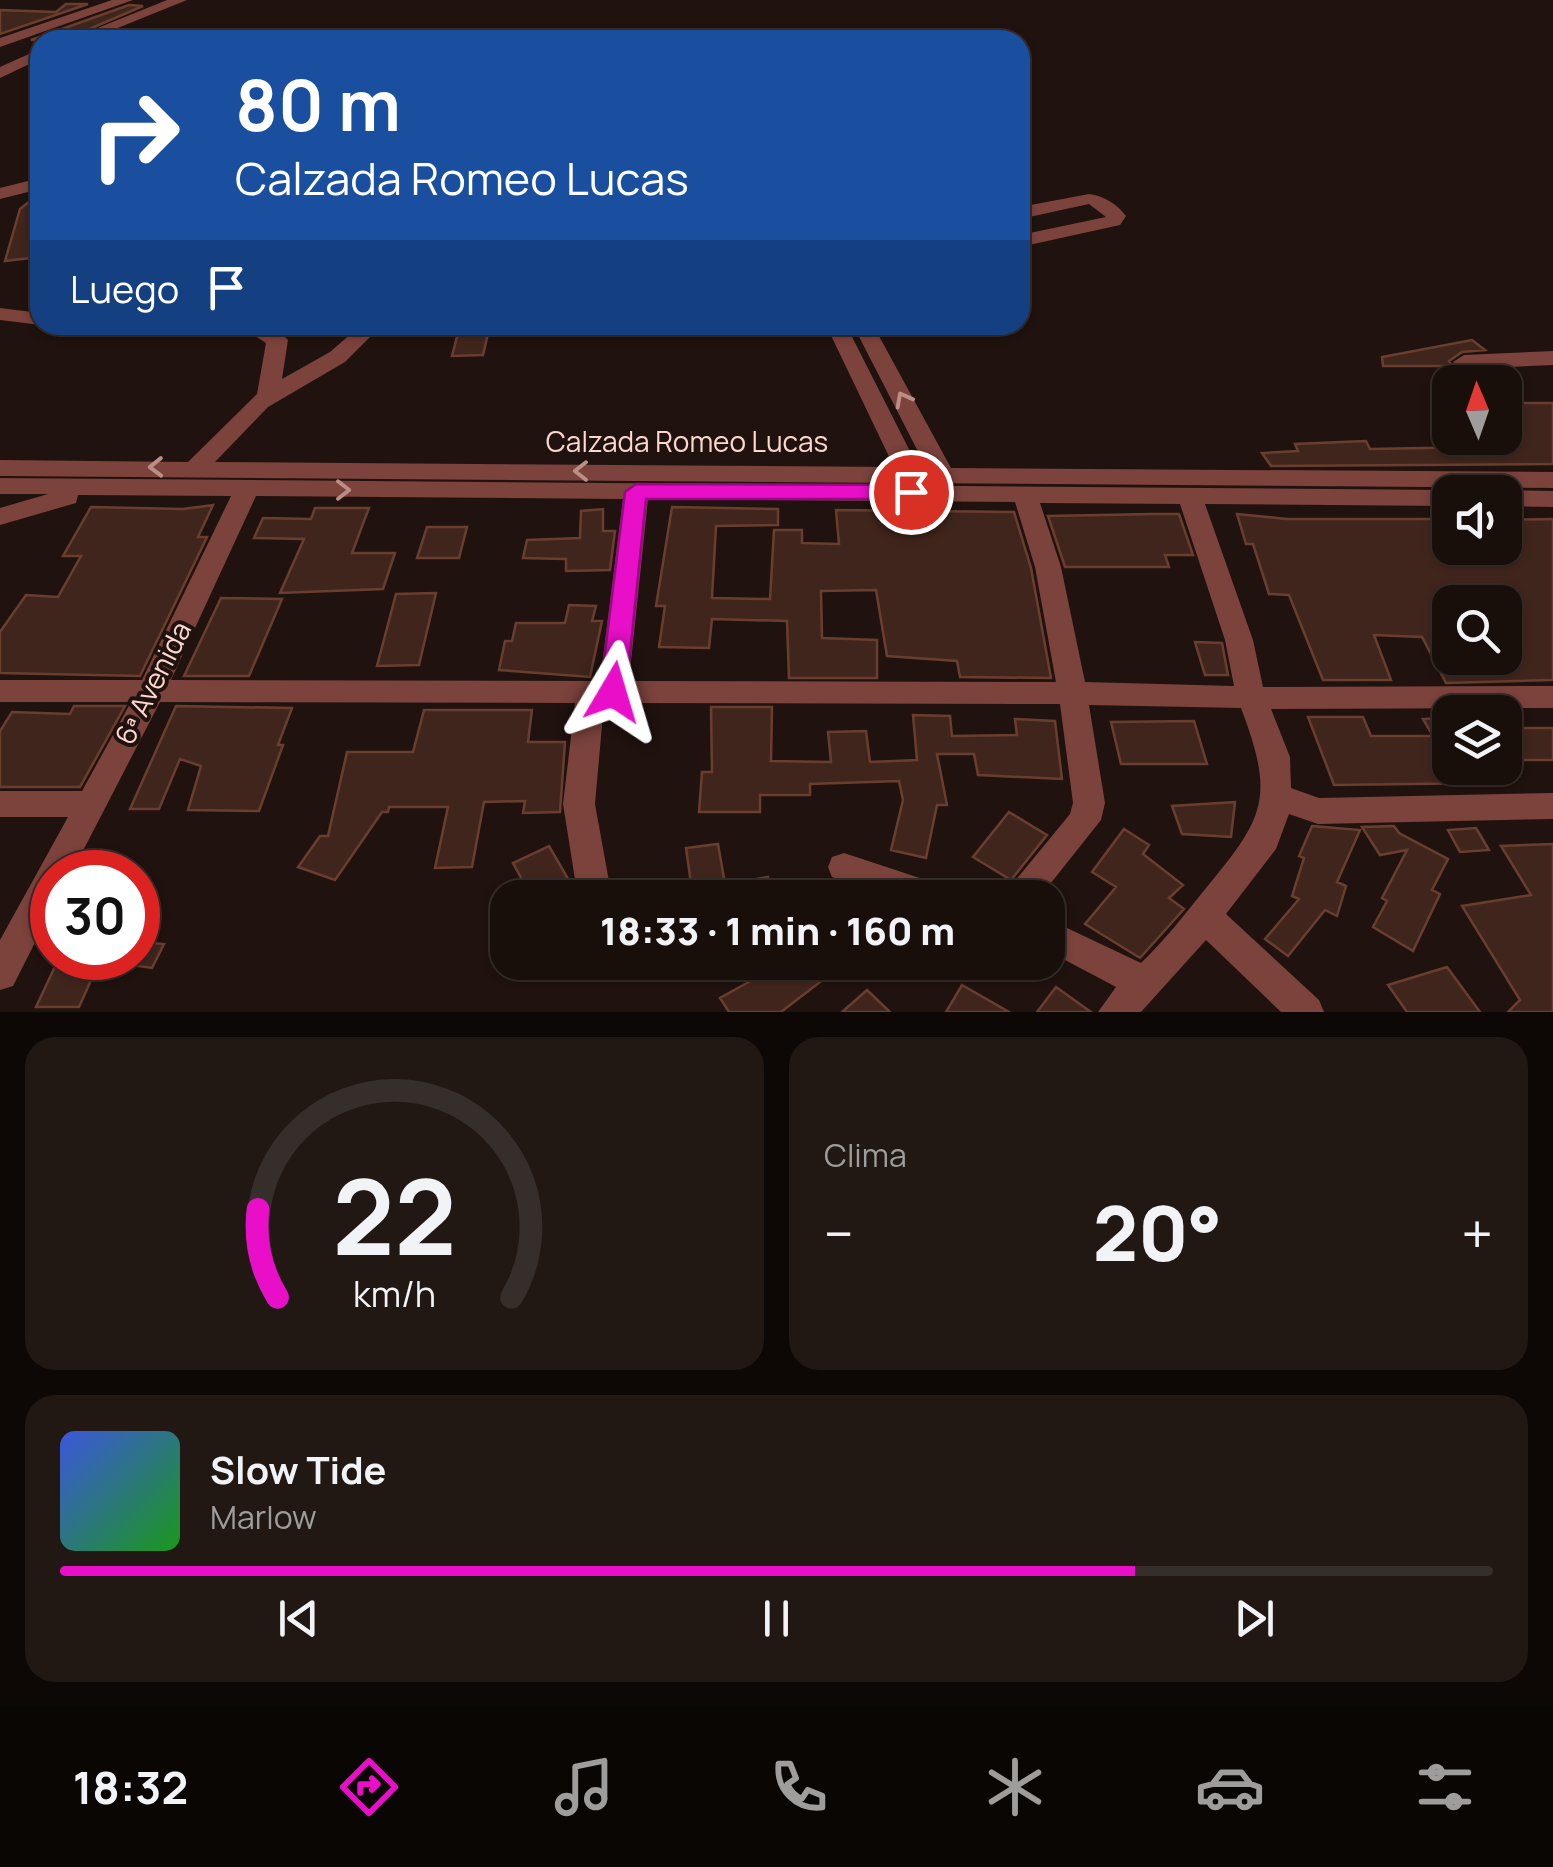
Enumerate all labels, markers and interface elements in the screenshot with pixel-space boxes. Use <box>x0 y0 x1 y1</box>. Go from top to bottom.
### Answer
text: 80 m <box>235 56 401 152</box>
icon: right <box>70 70 200 200</box>
text: Calzada Romeo Lucas <box>235 147 689 209</box>
icon: arrive <box>199 260 254 315</box>
text: Luego <box>70 262 179 314</box>
north arrow <box>1432 365 1522 455</box>
map controls <box>1432 365 1522 785</box>
one-way arrow <box>895 392 915 410</box>
street label: Calzada Romeo Lucas <box>546 422 828 460</box>
pin <box>869 450 954 535</box>
one-way arrow <box>148 456 164 478</box>
one-way arrow <box>572 460 588 482</box>
icon: arrive <box>884 465 939 520</box>
button: sound <box>1432 475 1522 565</box>
one-way arrow <box>336 479 352 501</box>
button: search <box>1432 585 1522 675</box>
street label: 6ª Avenida <box>105 615 199 751</box>
position arrow <box>561 640 665 744</box>
button: layers <box>1432 695 1522 785</box>
speed limit sign: 30 <box>30 850 160 980</box>
text: 18:33 · 1 min · 160 m <box>600 904 955 956</box>
text: Clima <box>824 1133 907 1177</box>
text: 22 <box>333 1144 456 1286</box>
text: 20° <box>1093 1181 1222 1284</box>
text: − <box>824 1195 854 1271</box>
text: + <box>1461 1195 1493 1271</box>
text: km/h <box>353 1269 436 1318</box>
text: Slow Tide <box>210 1443 387 1495</box>
text: Marlow <box>210 1495 317 1539</box>
icon: previous <box>271 1591 326 1646</box>
icon: pause <box>749 1591 804 1646</box>
icon: next <box>1227 1591 1282 1646</box>
icon: directions <box>334 1752 404 1822</box>
icon: music <box>549 1752 619 1822</box>
icon: phone <box>764 1752 834 1822</box>
icon: climate <box>980 1752 1050 1822</box>
icon: car <box>1195 1752 1265 1822</box>
icon: filters <box>1410 1752 1480 1822</box>
text: 18:32 <box>73 1756 188 1818</box>

